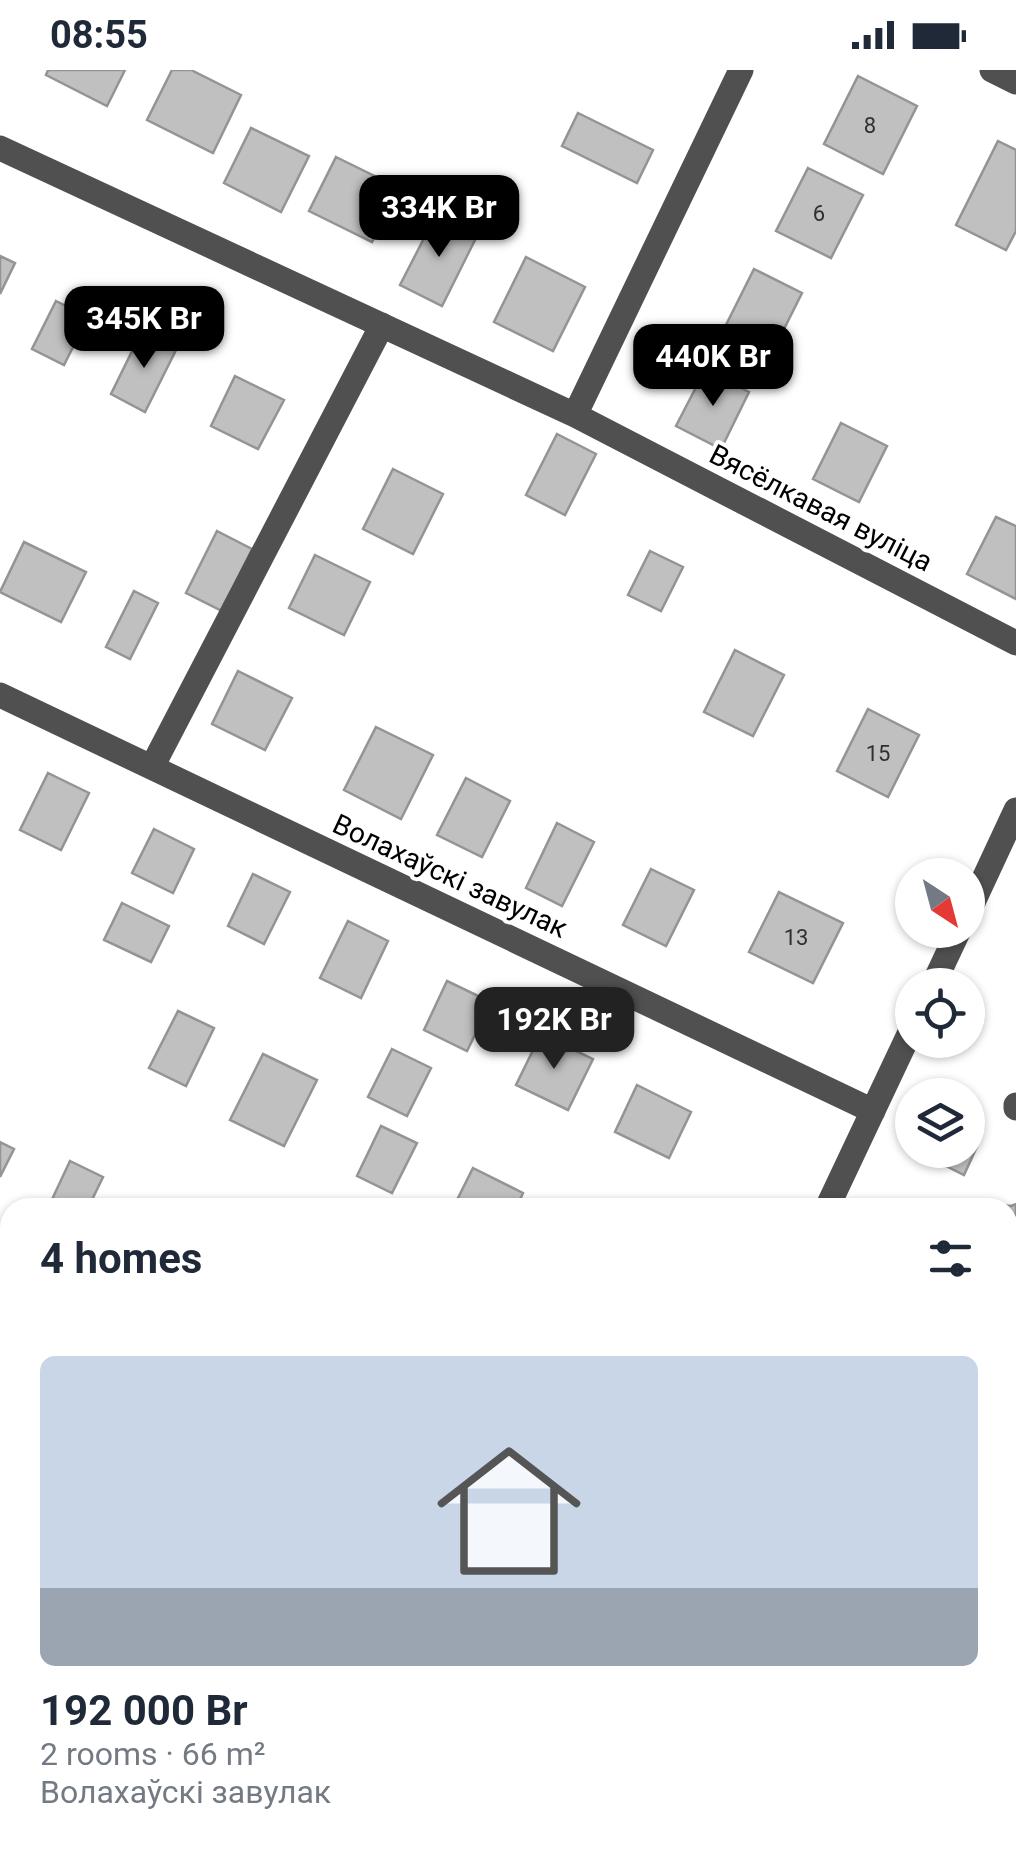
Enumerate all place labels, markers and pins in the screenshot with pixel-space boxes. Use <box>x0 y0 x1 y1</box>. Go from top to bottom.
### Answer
pin: 334K Br <box>347 175 531 260</box>
pin: 345K Br <box>52 286 236 371</box>
pin: 440K Br <box>621 324 805 409</box>
pin: 192K Br <box>462 987 646 1072</box>

